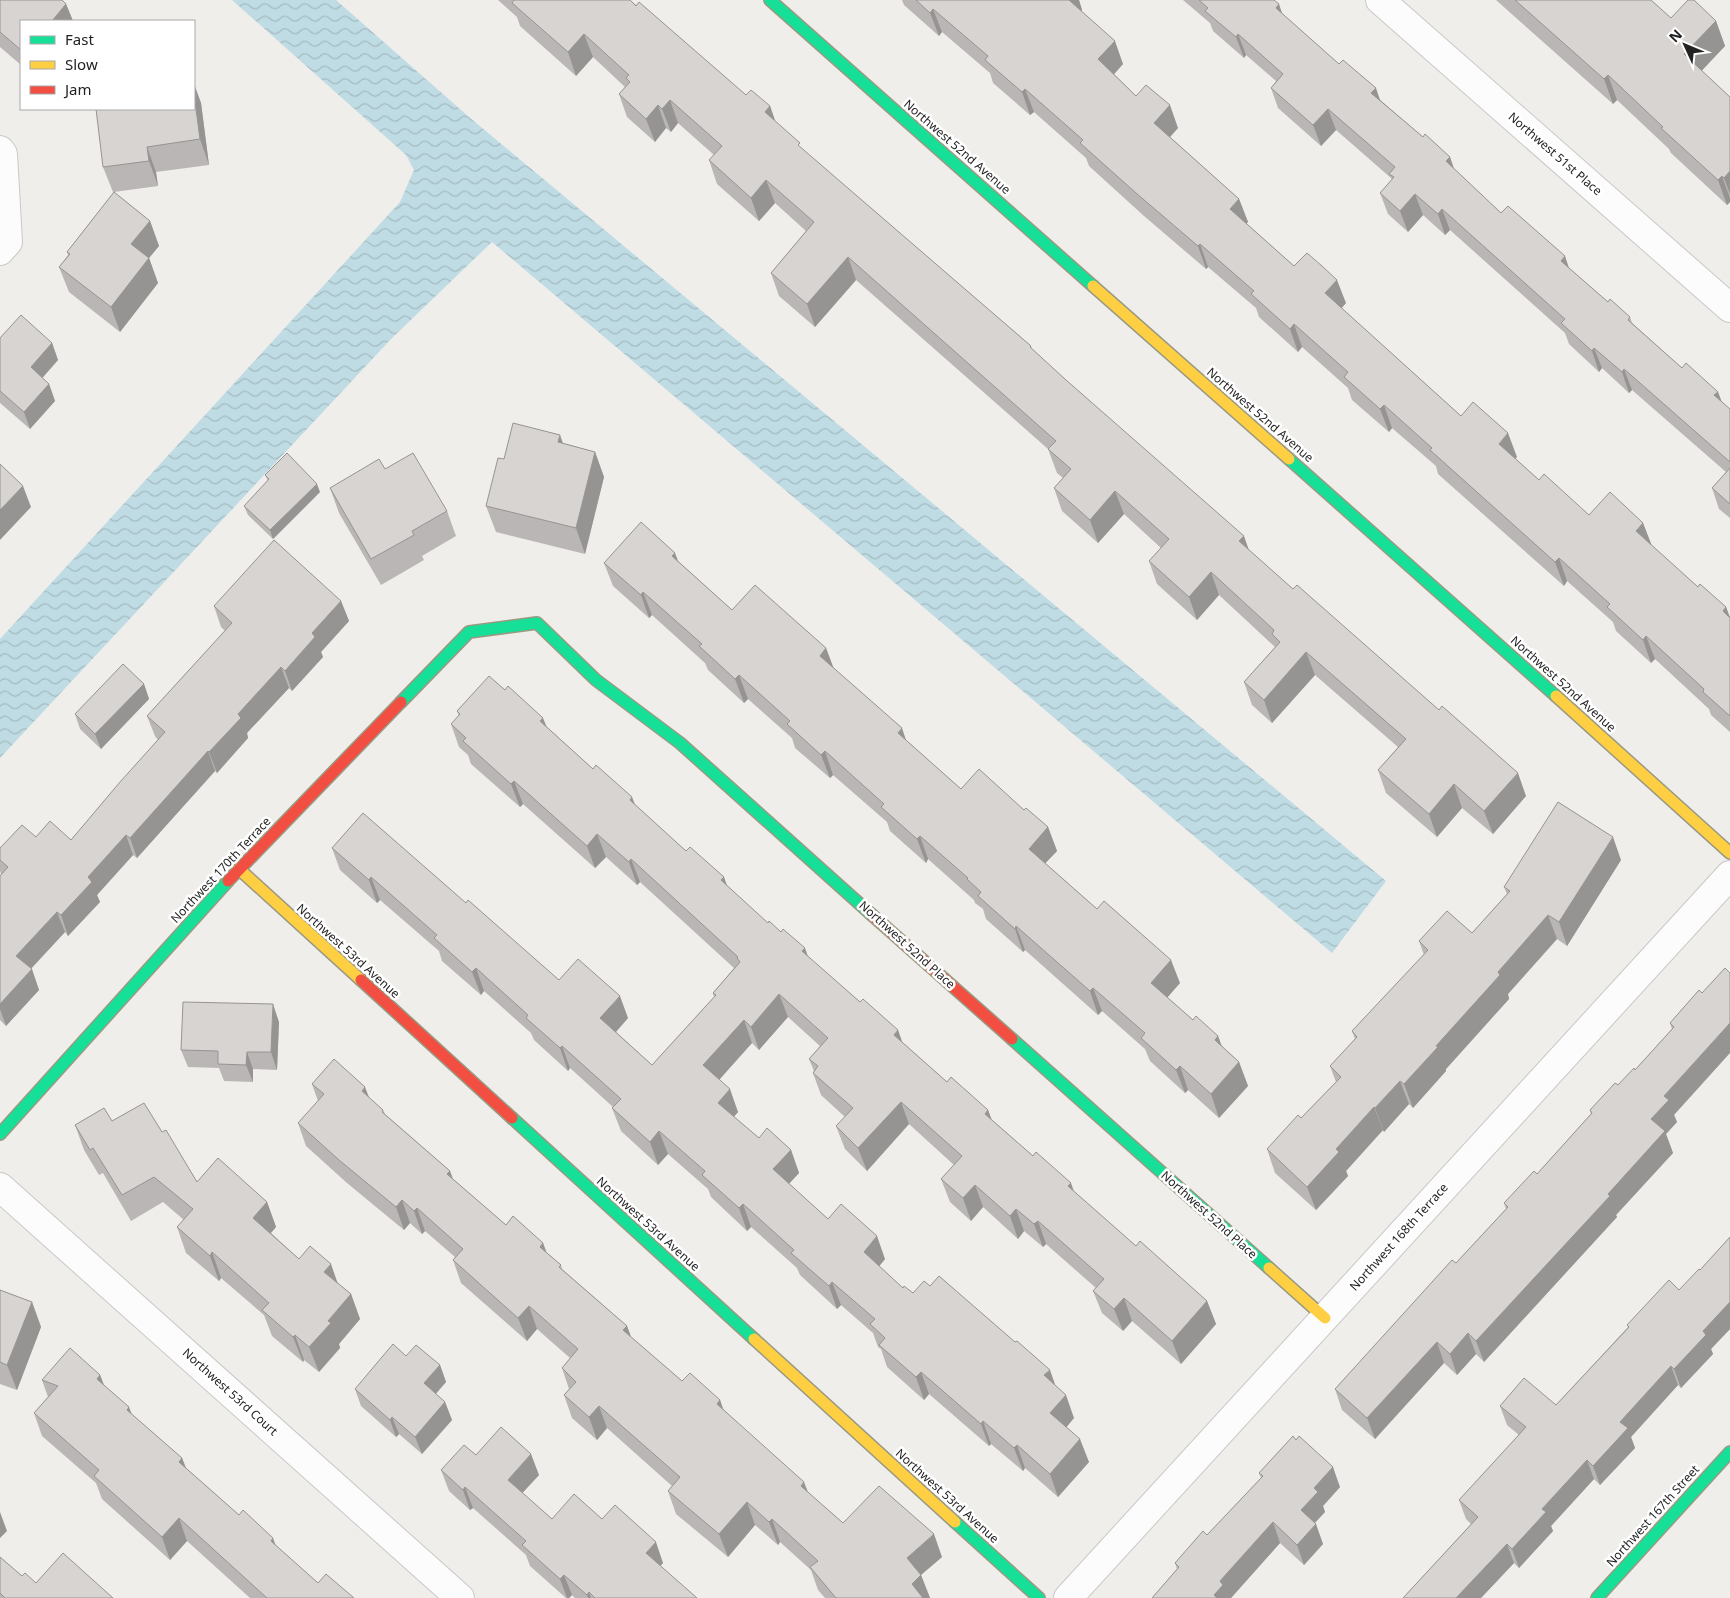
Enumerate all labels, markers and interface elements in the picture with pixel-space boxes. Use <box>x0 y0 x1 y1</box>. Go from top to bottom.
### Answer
legend <box>20 20 195 110</box>
north arrow <box>1660 20 1710 70</box>
text: N <box>1664 25 1686 46</box>
text: Fast <box>65 29 94 49</box>
text: Slow <box>65 54 98 74</box>
text: Jam <box>63 79 92 99</box>
street label: Northwest 52nd Avenue <box>900 96 1014 198</box>
street label: Northwest 51st Place <box>1505 108 1606 199</box>
street label: Northwest 52nd Avenue <box>1203 364 1317 466</box>
street label: Northwest 52nd Avenue <box>1507 632 1620 736</box>
street label: Northwest 170th Terrace <box>167 813 275 926</box>
street label: Northwest 52nd Place <box>856 897 959 992</box>
street label: Northwest 53rd Avenue <box>293 900 404 1002</box>
street label: Northwest 52nd Place <box>1158 1167 1261 1262</box>
street label: Northwest 53rd Avenue <box>593 1173 704 1275</box>
street label: Northwest 168th Terrace <box>1346 1179 1452 1294</box>
street label: Northwest 53rd Court <box>179 1344 282 1440</box>
street label: Northwest 53rd Avenue <box>892 1445 1003 1547</box>
street label: Northwest 167th Street <box>1602 1461 1703 1570</box>

